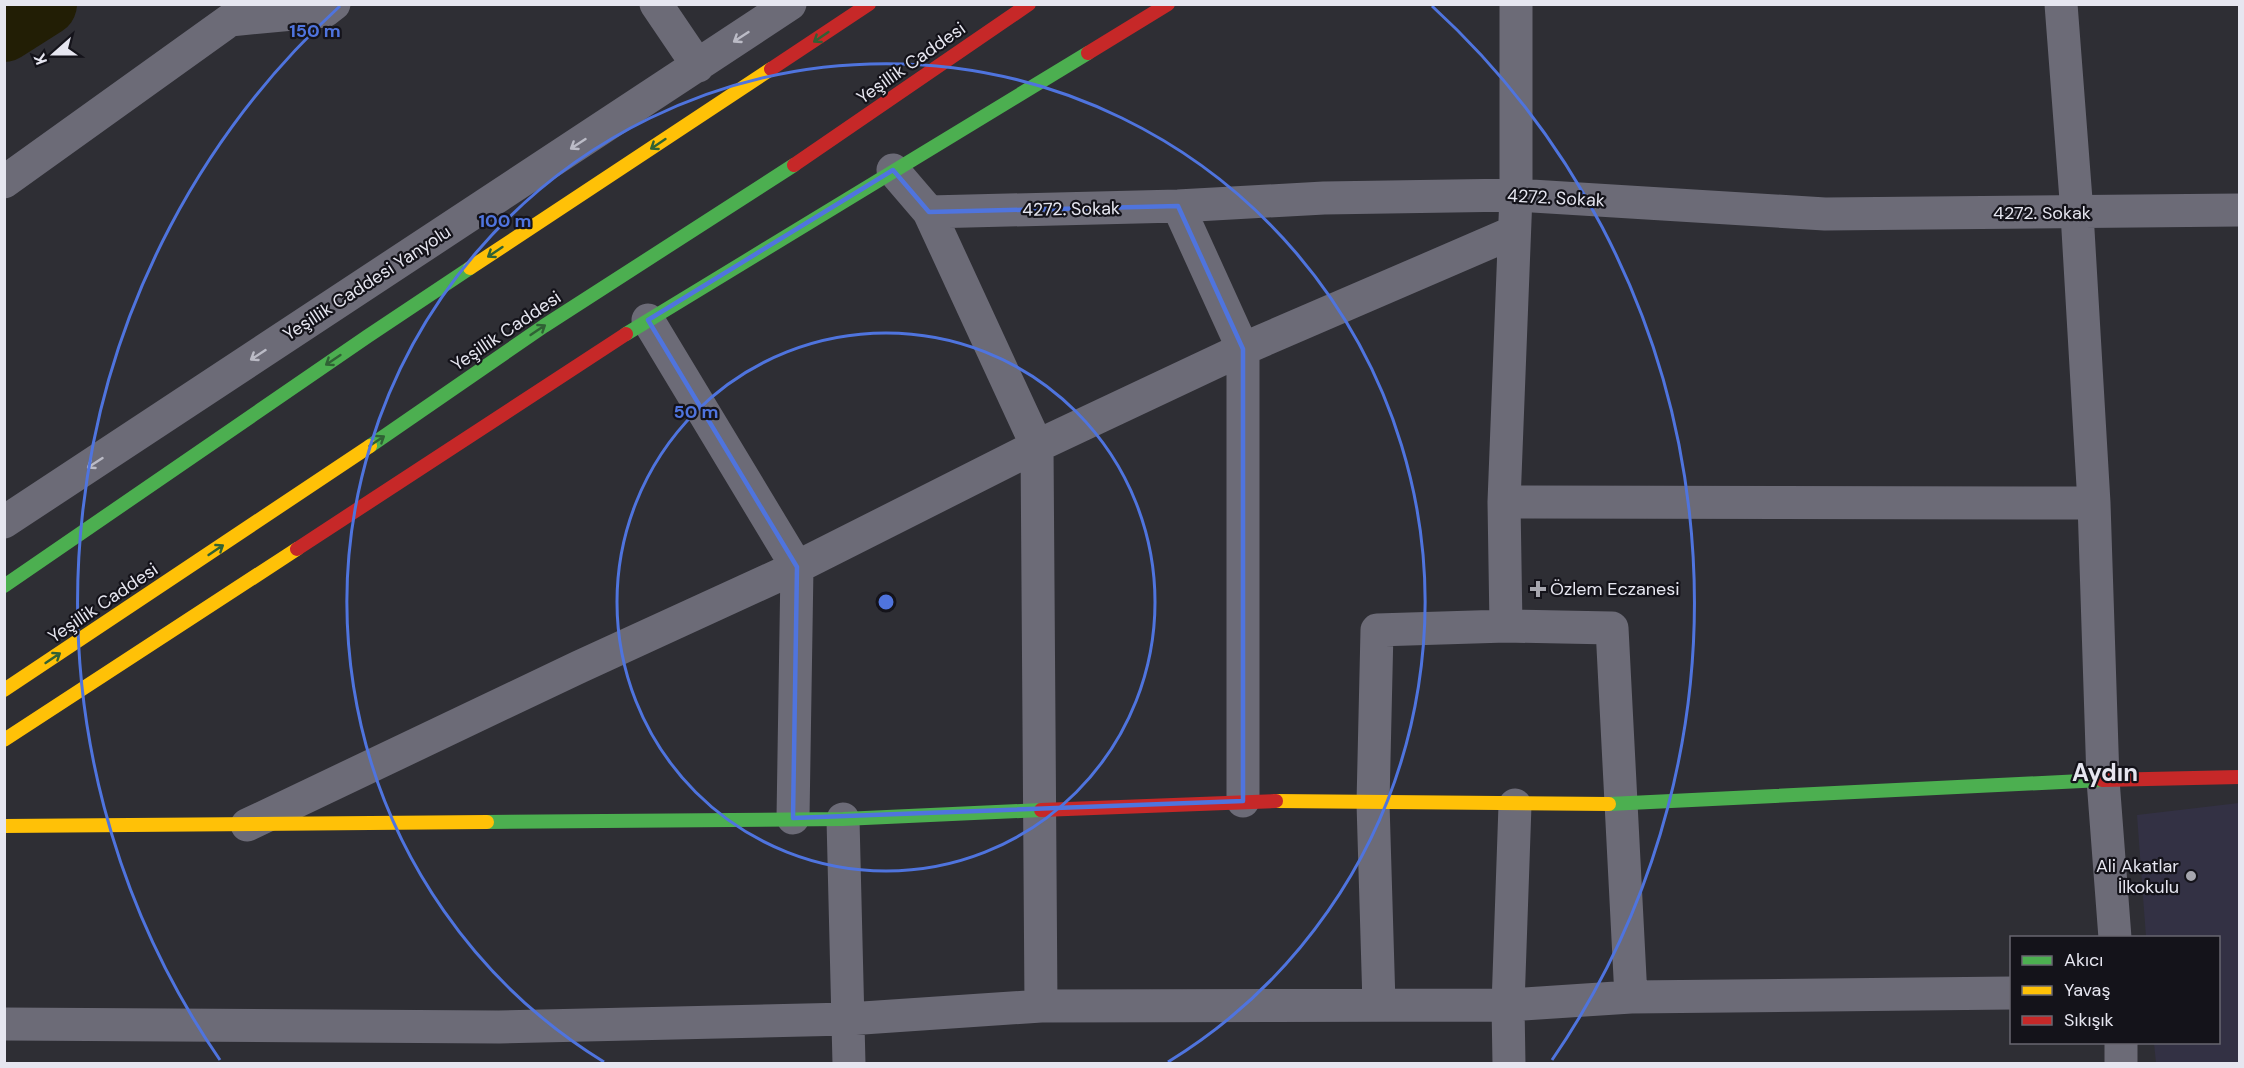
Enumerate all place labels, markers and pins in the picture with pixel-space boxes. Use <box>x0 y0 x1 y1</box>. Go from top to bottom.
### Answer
place label: Özlem Eczanesi <box>1550 577 1680 601</box>
marker: Özlem Eczanesi <box>1531 582 1545 596</box>
centre of rings <box>876 592 896 612</box>
place label: Ali Akatlar İlkokulu <box>2096 854 2179 899</box>
marker: Ali Akatlar İlkokulu <box>2184 869 2198 883</box>

